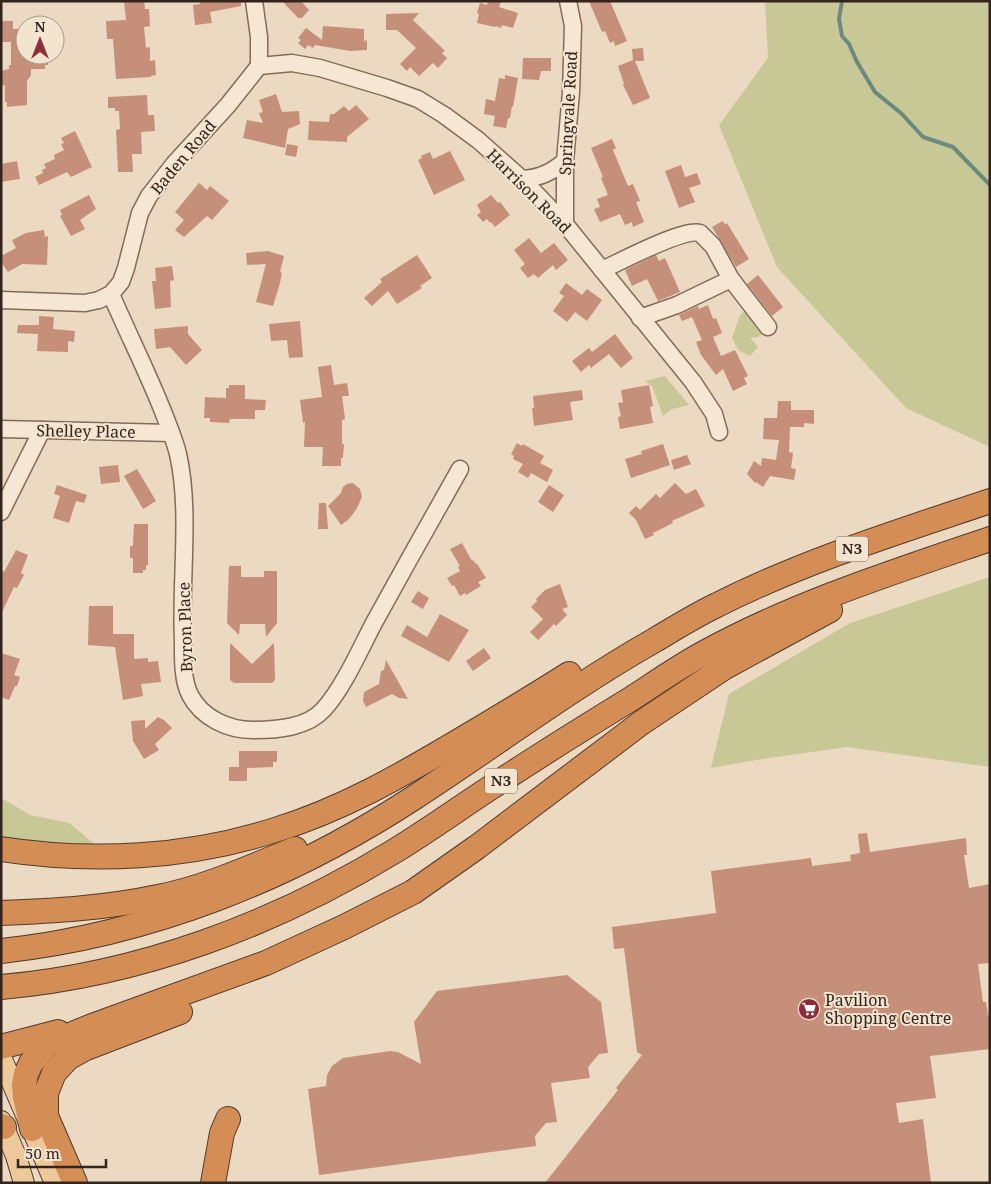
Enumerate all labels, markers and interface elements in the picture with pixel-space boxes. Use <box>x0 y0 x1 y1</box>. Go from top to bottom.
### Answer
north arrow <box>15 15 65 65</box>
text: N <box>34 17 46 36</box>
street label: Springvale Road <box>554 50 582 176</box>
street label: Baden Road <box>145 115 221 199</box>
street label: Harrison Road <box>482 144 576 238</box>
street label: Shelley Place <box>36 419 136 443</box>
road number: N3 <box>836 536 868 562</box>
street label: Byron Place <box>172 581 198 673</box>
road number: N3 <box>485 768 517 794</box>
place label: Pavilion Shopping Centre <box>825 989 951 1029</box>
supermarket icon: Pavilion Shopping Centre <box>797 997 821 1021</box>
scale bar <box>18 1136 105 1168</box>
text: 50 m <box>25 1143 60 1163</box>

